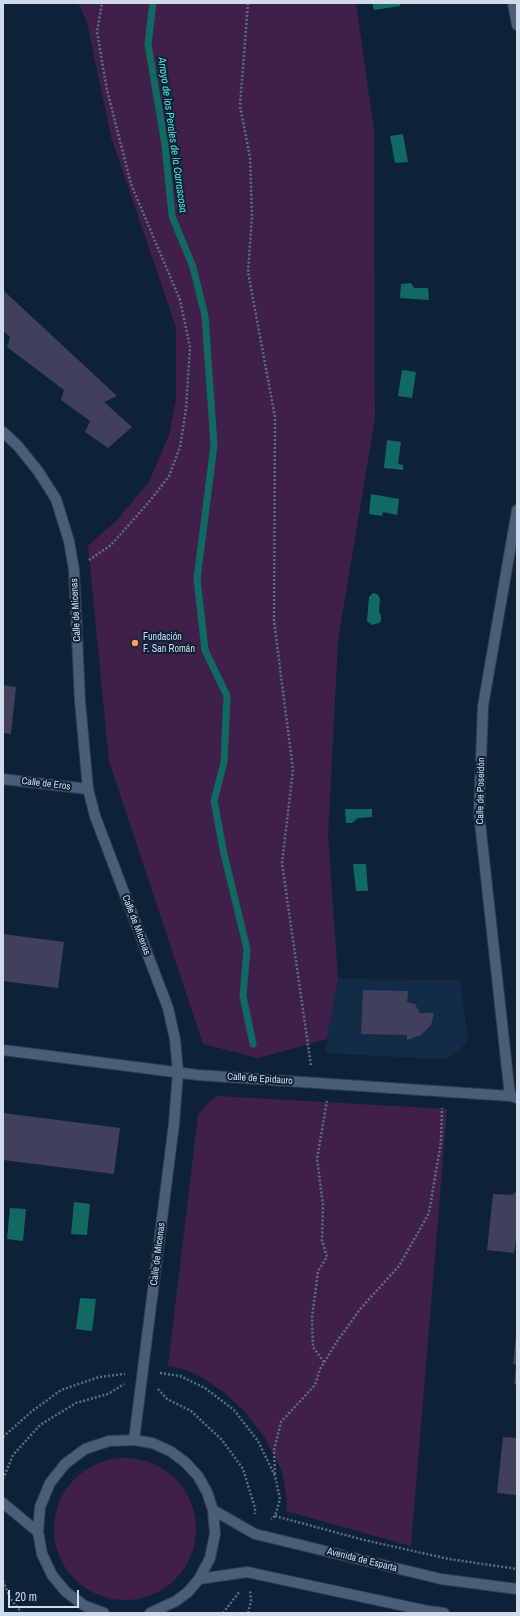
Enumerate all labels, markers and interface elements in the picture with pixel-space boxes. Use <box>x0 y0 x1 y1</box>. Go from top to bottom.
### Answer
water label: Arroyo de los Perales de la Carrascosa <box>155 56 189 214</box>
street label: Calle de Micenas <box>68 578 84 642</box>
place label: Fundación F. San Román <box>143 631 195 654</box>
marker: Fundación F. San Román <box>130 638 140 648</box>
street label: Calle de Poseidón <box>474 757 488 825</box>
street label: Calle de Eros <box>21 775 71 793</box>
street label: Calle de Micenas <box>119 893 153 957</box>
street label: Calle de Epidauro <box>227 1071 293 1087</box>
street label: Calle de Micenas <box>148 1222 168 1286</box>
street label: Avenida de Esparta <box>326 1545 398 1575</box>
scale bar <box>10 1582 81 1608</box>
text: 20 m <box>15 1589 37 1605</box>

